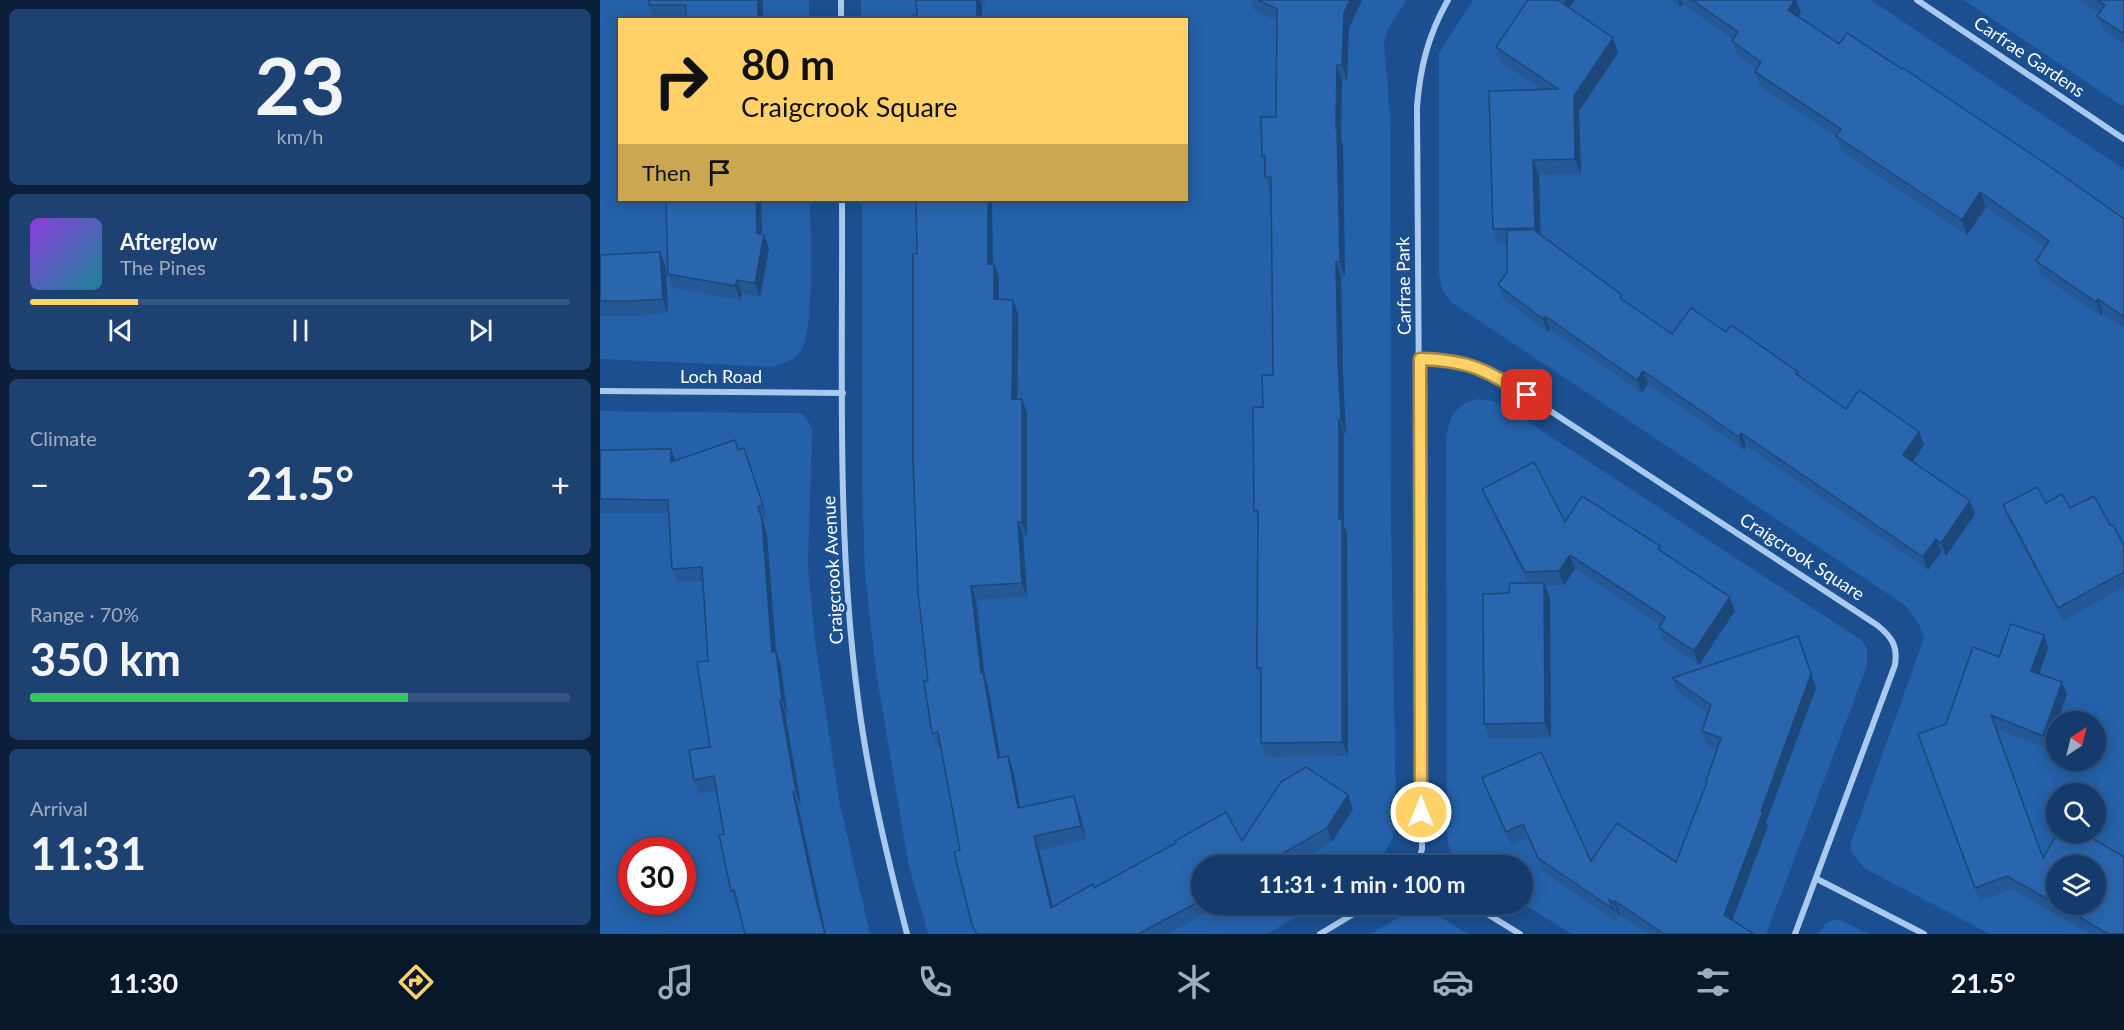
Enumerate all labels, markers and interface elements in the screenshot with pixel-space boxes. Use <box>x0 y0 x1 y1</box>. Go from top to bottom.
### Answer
street label: Carfrae Gardens <box>1970 11 2089 101</box>
text: 23 <box>255 38 345 132</box>
text: 80 m <box>741 39 835 89</box>
icon: right <box>642 42 720 120</box>
text: Craigcrook Square <box>741 90 957 123</box>
text: km/h <box>277 124 323 148</box>
icon: arrive <box>703 156 736 189</box>
text: Then <box>642 159 691 186</box>
text: Afterglow <box>120 228 217 255</box>
street label: Carfrae Park <box>1391 236 1415 335</box>
text: The Pines <box>120 255 206 279</box>
icon: previous <box>104 314 137 347</box>
icon: pause <box>284 314 317 347</box>
icon: next <box>464 314 497 347</box>
street label: Loch Road <box>680 365 762 387</box>
pin <box>1501 369 1552 420</box>
icon: arrive <box>1510 378 1543 411</box>
text: Climate <box>30 426 97 450</box>
text: 21.5° <box>246 456 354 510</box>
text: − <box>30 464 49 504</box>
text: + <box>551 464 570 504</box>
street label: Craigcrook Avenue <box>817 495 847 645</box>
street label: Craigcrook Square <box>1736 508 1869 605</box>
text: Range · 70% <box>30 602 139 626</box>
text: 350 km <box>30 632 181 686</box>
north arrow <box>2046 711 2106 771</box>
map controls <box>2046 711 2106 915</box>
position arrow <box>1389 780 1453 844</box>
button: search <box>2046 783 2106 843</box>
text: Arrival <box>30 796 88 820</box>
text: 11:31 <box>30 826 146 880</box>
speed limit sign: 30 <box>618 837 696 915</box>
button: layers <box>2046 855 2106 915</box>
text: 11:31 · 1 min · 100 m <box>1259 871 1465 898</box>
icon: directions <box>395 961 437 1003</box>
icon: music <box>655 961 697 1003</box>
icon: phone <box>914 961 956 1003</box>
icon: climate <box>1173 961 1215 1003</box>
icon: car <box>1432 961 1474 1003</box>
icon: filters <box>1692 961 1734 1003</box>
text: 11:30 <box>109 966 178 999</box>
text: 21.5° <box>1951 966 2015 999</box>

